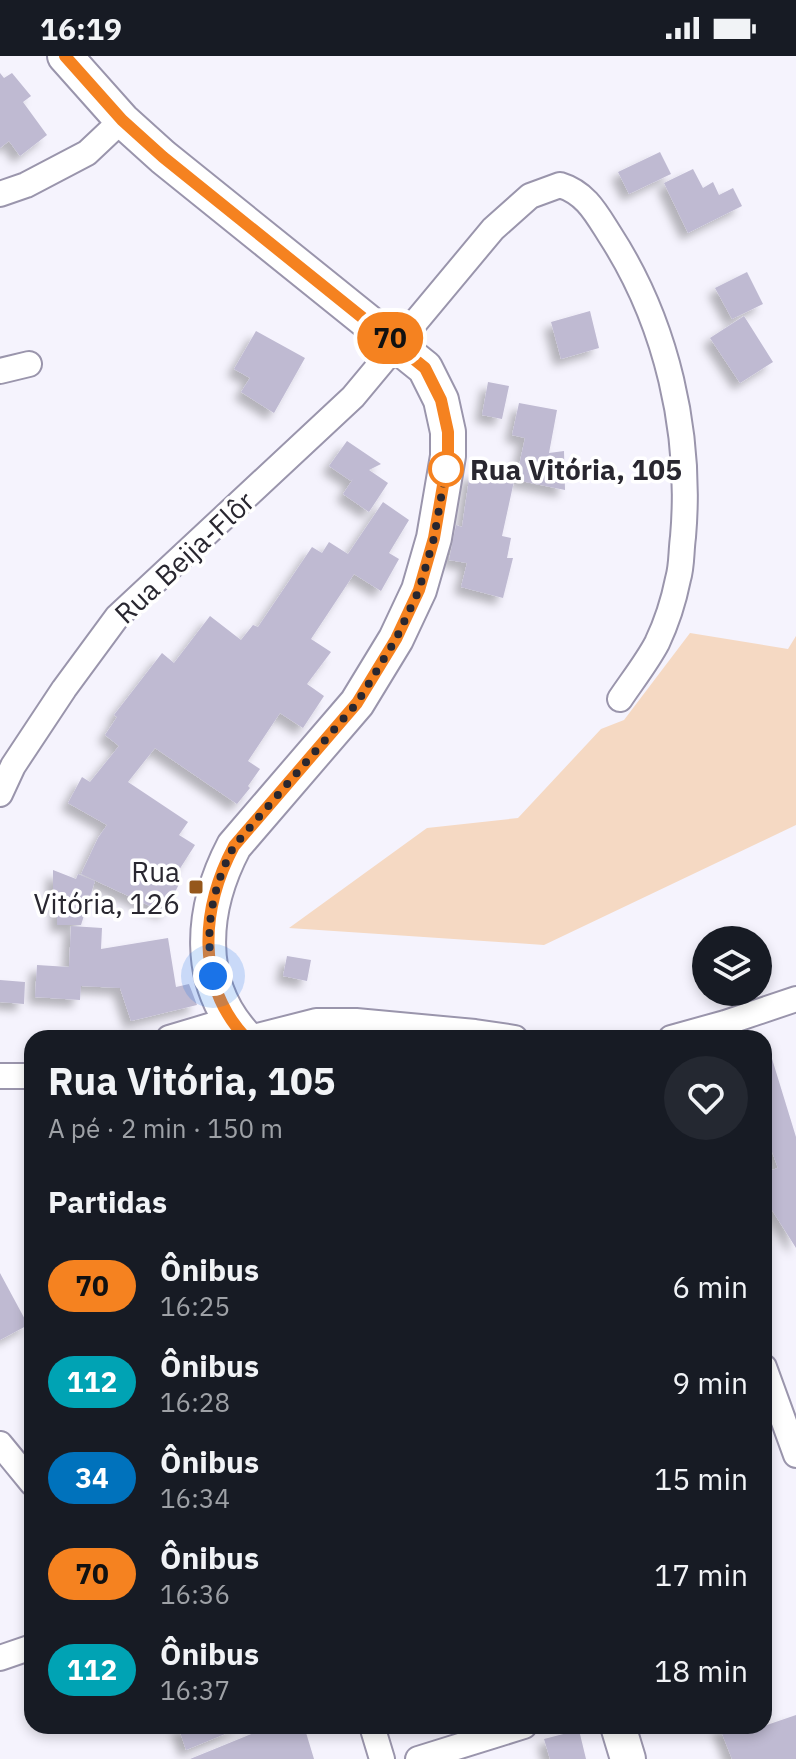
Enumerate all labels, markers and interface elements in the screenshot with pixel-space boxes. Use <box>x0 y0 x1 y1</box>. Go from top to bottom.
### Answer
text: 16:19 <box>40 9 122 48</box>
line badge: 70 <box>354 312 426 364</box>
text: 70 <box>373 319 407 356</box>
place label: Rua Vitória, 105 <box>470 451 682 488</box>
marker: Rua Vitória, 105 <box>429 452 463 486</box>
street label: Rua Beija-Flôr <box>106 483 262 631</box>
place label: Rua Vitória, 126 <box>33 853 180 922</box>
marker: Rua Vitória, 126 <box>187 878 205 896</box>
map controls <box>692 926 772 1006</box>
button: layers <box>692 926 772 1006</box>
your location <box>193 956 233 996</box>
text: Rua Vitória, 105 <box>48 1056 336 1105</box>
button: heart <box>664 1056 748 1140</box>
text: A pé · 2 min · 150 m <box>48 1111 283 1145</box>
text: Partidas <box>48 1182 167 1221</box>
text: Ônibus <box>160 1250 259 1289</box>
text: 70 <box>75 1267 109 1304</box>
text: 6 min <box>672 1267 748 1306</box>
text: 16:25 <box>160 1289 230 1323</box>
text: Ônibus <box>160 1346 259 1385</box>
text: 112 <box>67 1363 117 1400</box>
text: 9 min <box>672 1363 748 1402</box>
text: 16:28 <box>160 1385 230 1419</box>
text: Ônibus <box>160 1442 259 1481</box>
text: 34 <box>75 1459 109 1496</box>
text: 15 min <box>654 1459 748 1498</box>
text: 16:34 <box>160 1481 230 1515</box>
text: Ônibus <box>160 1538 259 1577</box>
text: 70 <box>75 1555 109 1592</box>
text: 17 min <box>654 1555 748 1594</box>
text: 16:36 <box>160 1577 230 1611</box>
text: Ônibus <box>160 1634 259 1673</box>
text: 112 <box>67 1651 117 1688</box>
text: 18 min <box>654 1651 748 1690</box>
text: 16:37 <box>160 1673 230 1707</box>

